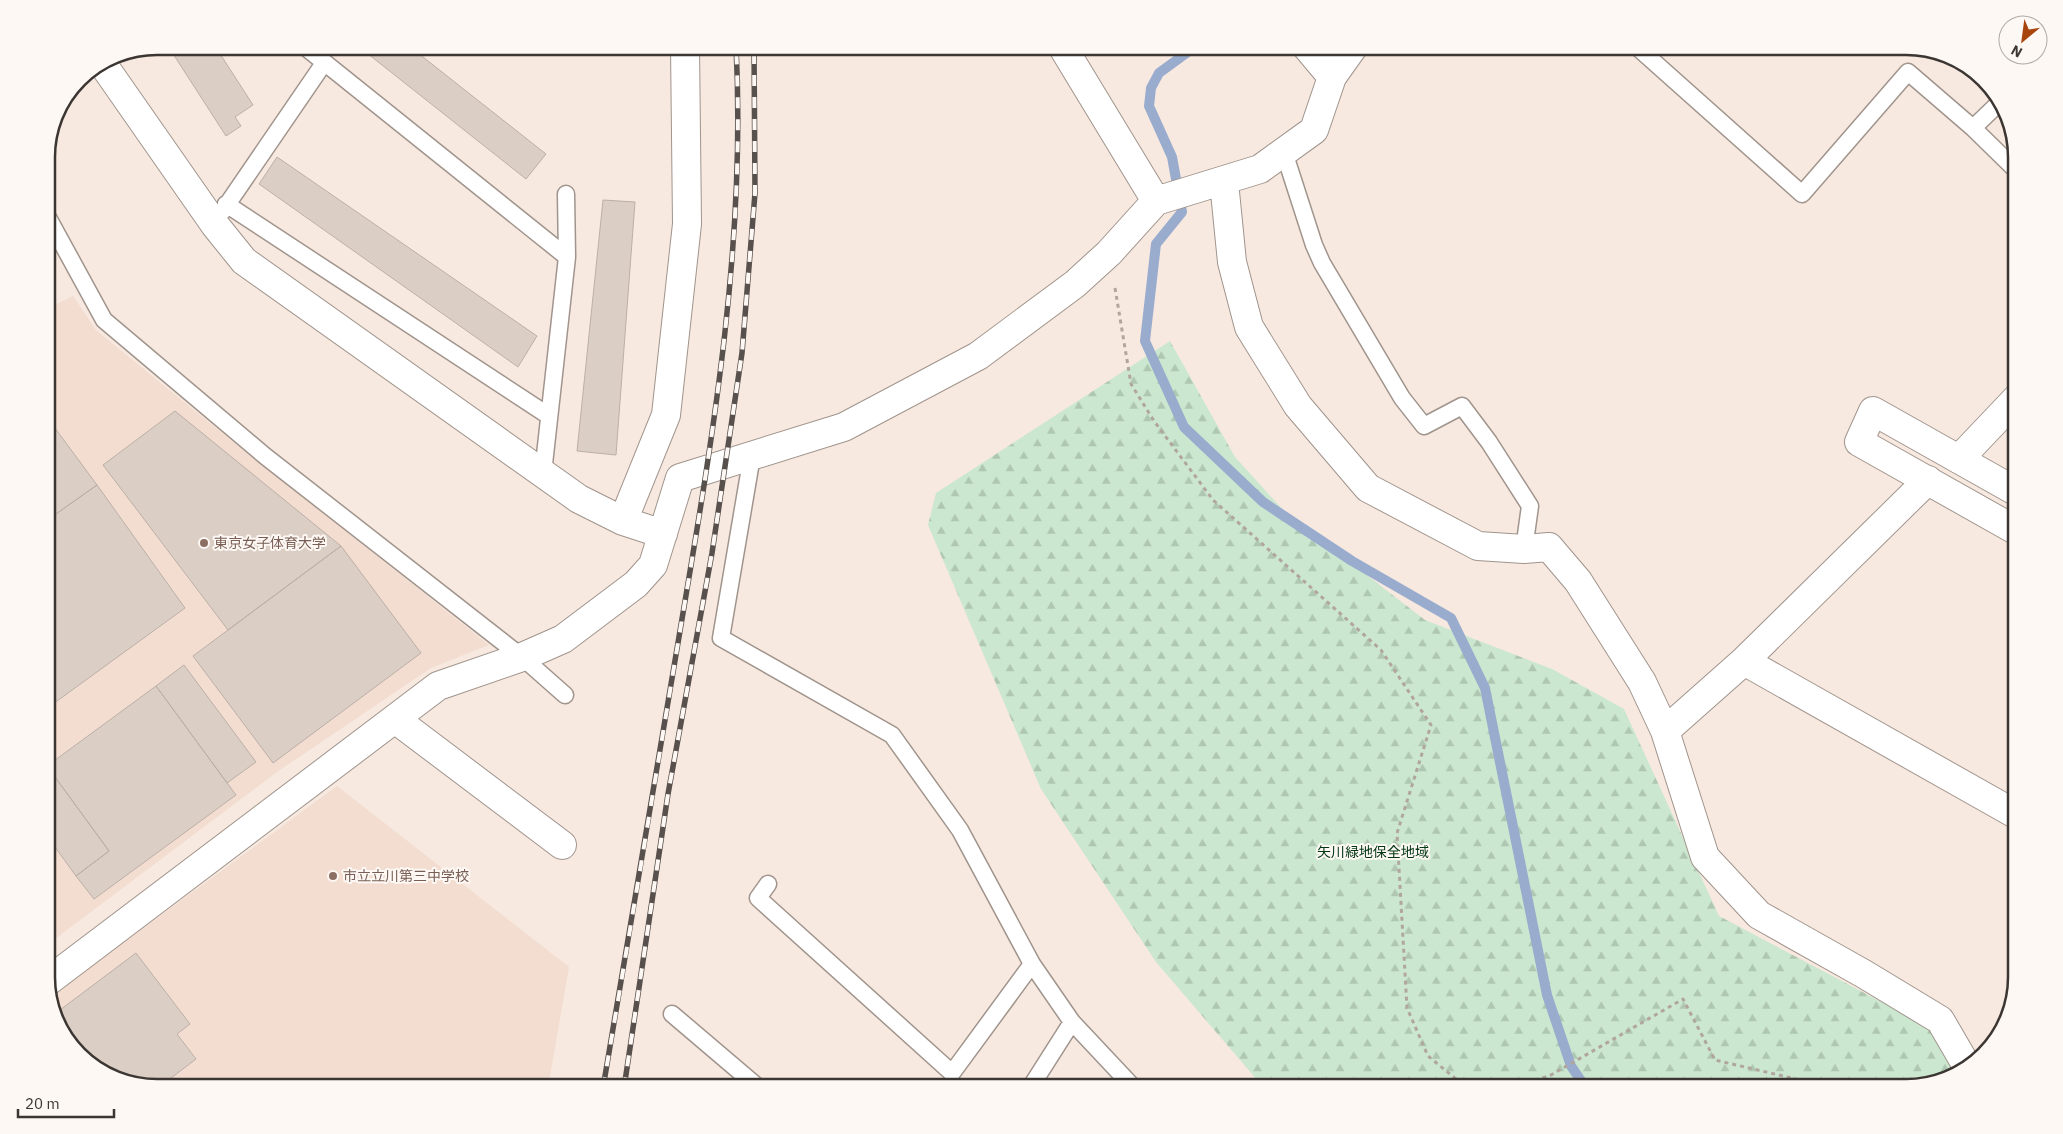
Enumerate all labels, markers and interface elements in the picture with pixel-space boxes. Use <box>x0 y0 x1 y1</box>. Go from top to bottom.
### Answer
north arrow <box>1998 15 2048 65</box>
text: N <box>2008 41 2025 62</box>
place label: 東京女子体育大学 <box>214 534 326 552</box>
marker: 東京女子体育大学 <box>198 537 210 549</box>
park label: 矢川緑地保全地域 <box>1317 843 1429 861</box>
place label: 市立立川第三中学校 <box>343 867 469 885</box>
marker: 市立立川第三中学校 <box>327 870 339 882</box>
scale bar <box>18 1086 114 1118</box>
text: 20 m <box>25 1094 60 1113</box>

